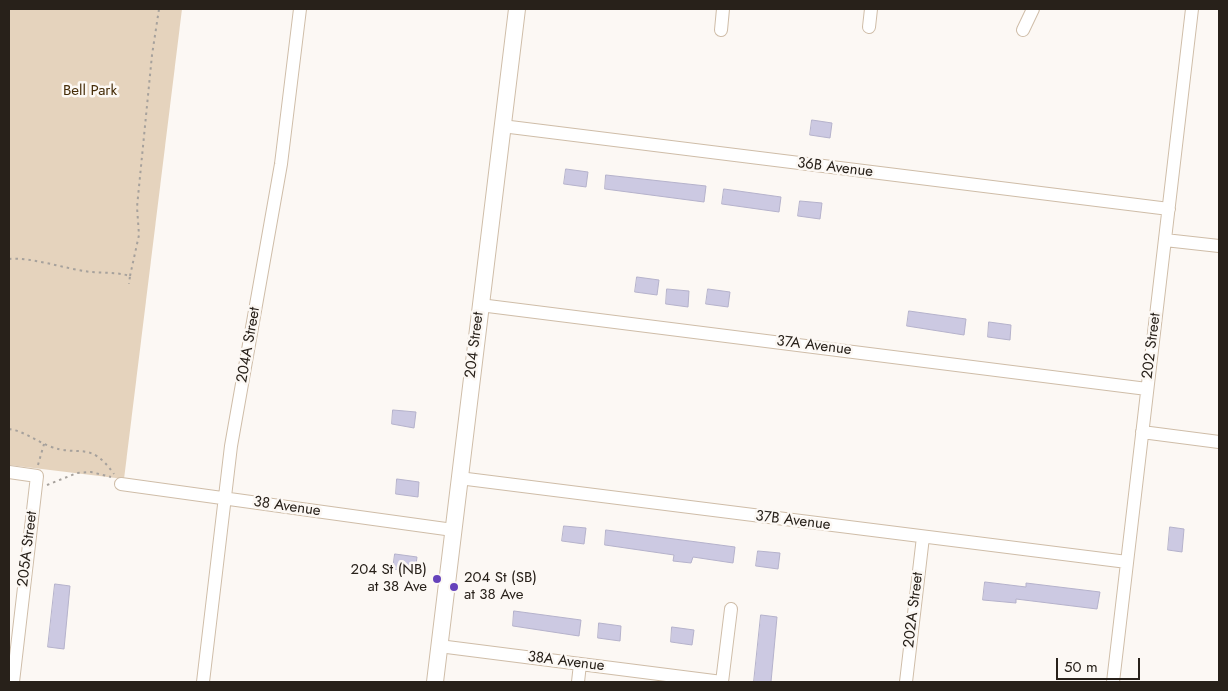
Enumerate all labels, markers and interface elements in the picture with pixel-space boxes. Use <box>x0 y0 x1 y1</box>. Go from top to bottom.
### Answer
park label: Bell Park <box>63 82 117 100</box>
street label: 36B Avenue <box>796 154 874 182</box>
street label: 204A Street <box>233 306 265 384</box>
street label: 204 Street <box>462 311 488 379</box>
street label: 202 Street <box>1139 312 1165 380</box>
street label: 37A Avenue <box>775 332 853 360</box>
street label: 38 Avenue <box>252 493 322 521</box>
street label: 37B Avenue <box>754 507 832 535</box>
street label: 205A Street <box>14 510 42 588</box>
place label: 204 St (NB) at 38 Ave <box>351 561 427 596</box>
place label: 204 St (SB) at 38 Ave <box>464 569 537 604</box>
street label: 202A Street <box>900 571 928 649</box>
marker: 204 St (NB) at 38 Ave <box>431 573 443 585</box>
marker: 204 St (SB) at 38 Ave <box>448 581 460 593</box>
street label: 38A Avenue <box>527 648 605 676</box>
scale bar <box>1058 648 1142 680</box>
text: 50 m <box>1064 656 1098 678</box>

